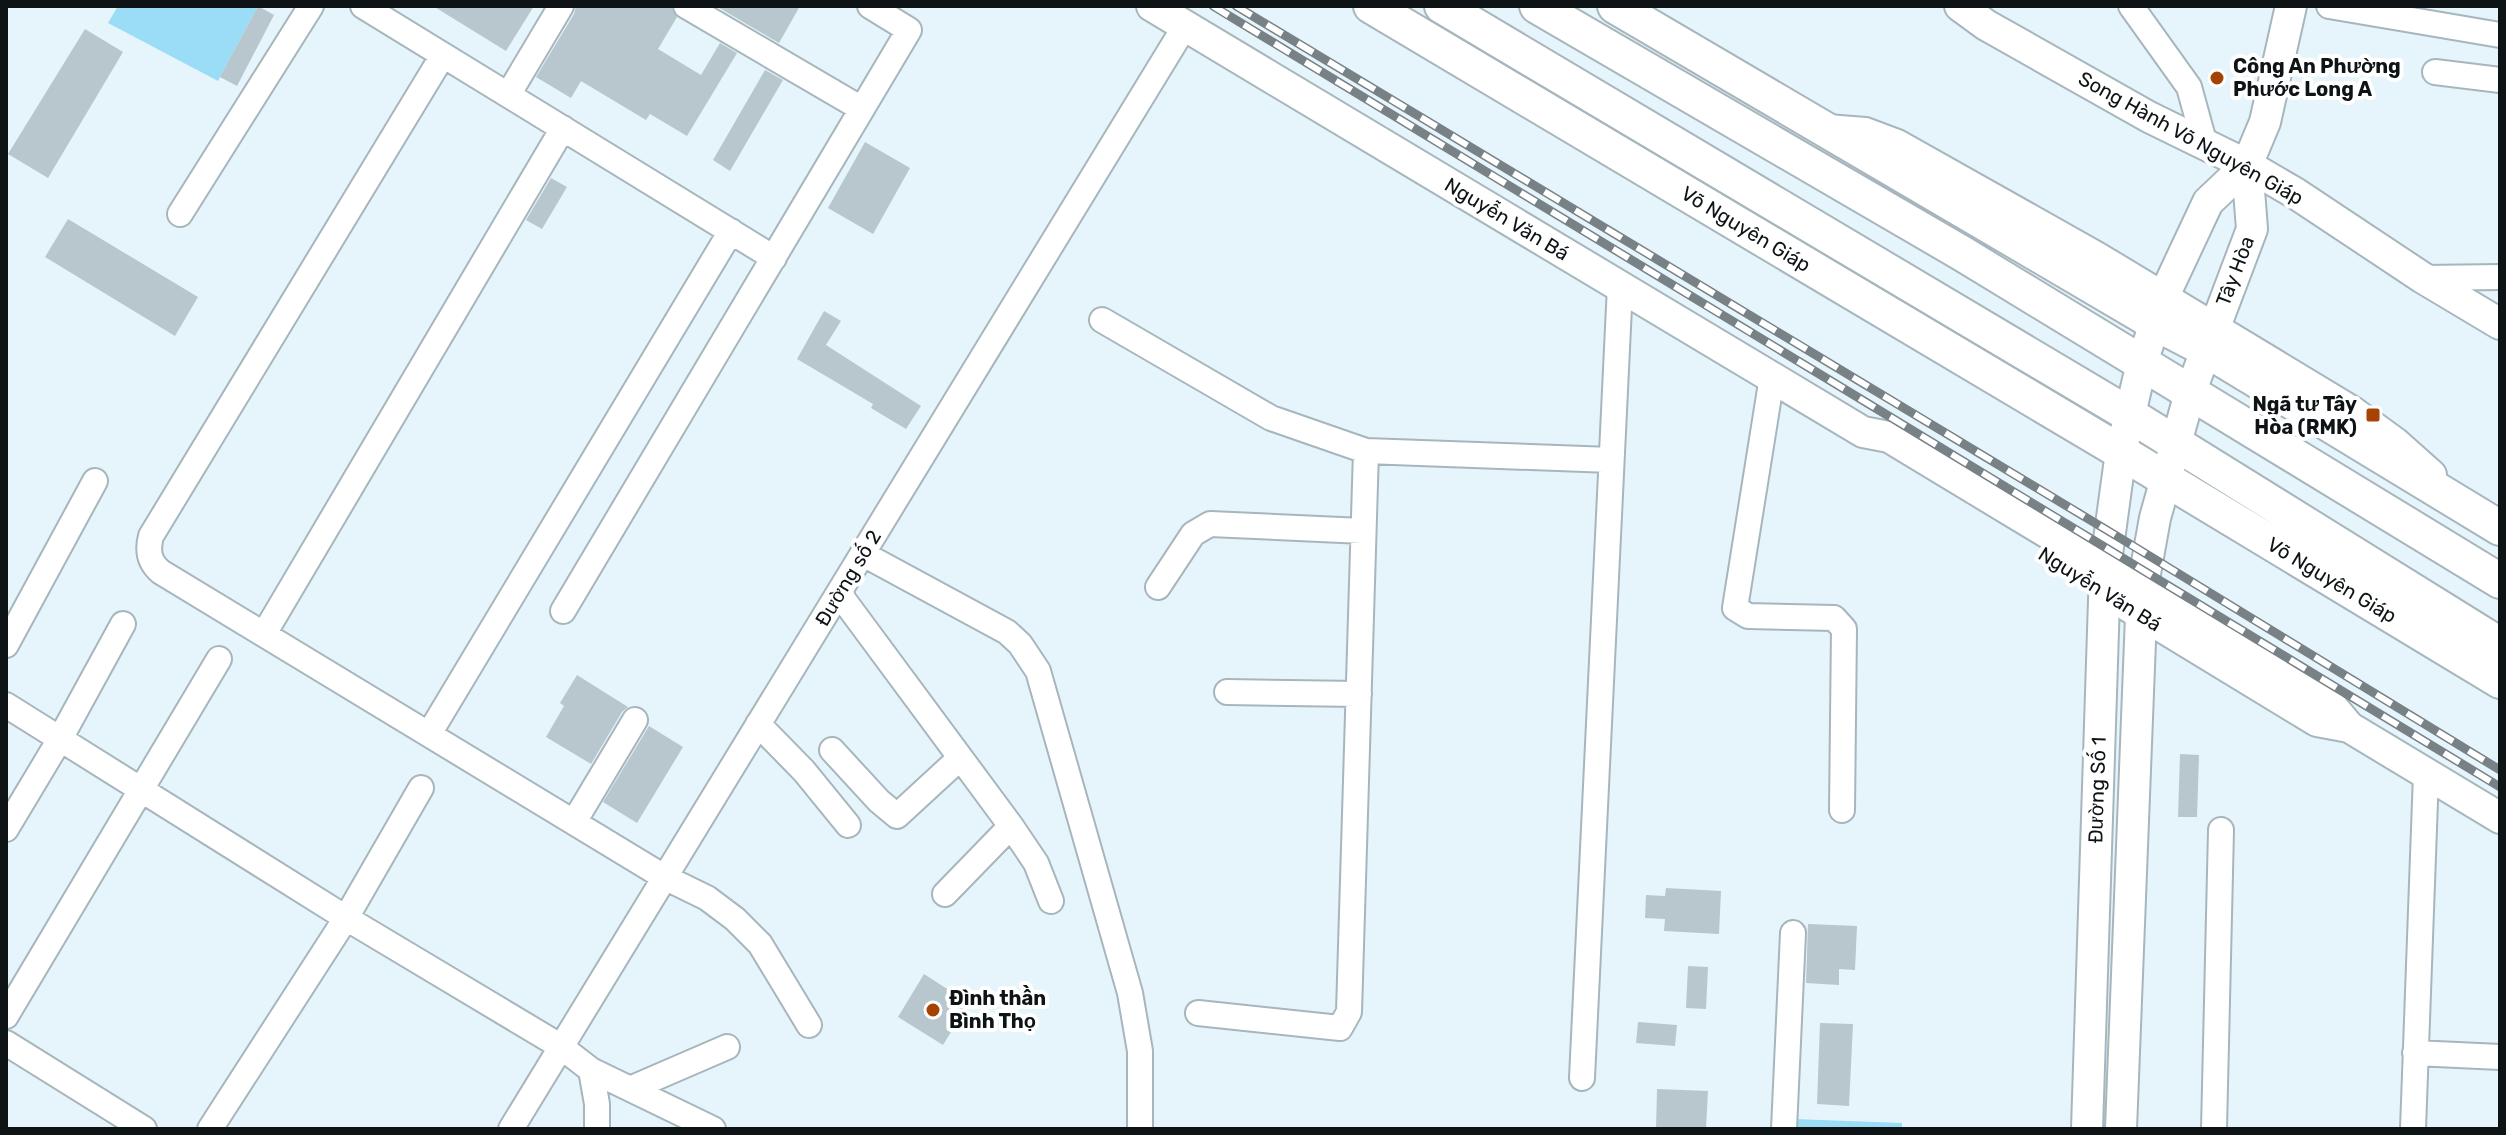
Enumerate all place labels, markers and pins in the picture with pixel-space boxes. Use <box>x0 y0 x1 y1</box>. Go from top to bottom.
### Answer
place label: Công An Phường Phước Long A <box>2233 54 2401 101</box>
marker: Công An Phường Phước Long A <box>2208 69 2226 87</box>
place label: Ngã tư Tây Hòa (RMK) <box>2252 392 2357 439</box>
marker: Ngã tư Tây Hòa (RMK) <box>2364 406 2382 424</box>
place label: Đình thần Bình Thọ <box>949 985 1046 1033</box>
marker: Đình thần Bình Thọ <box>924 1001 942 1019</box>

